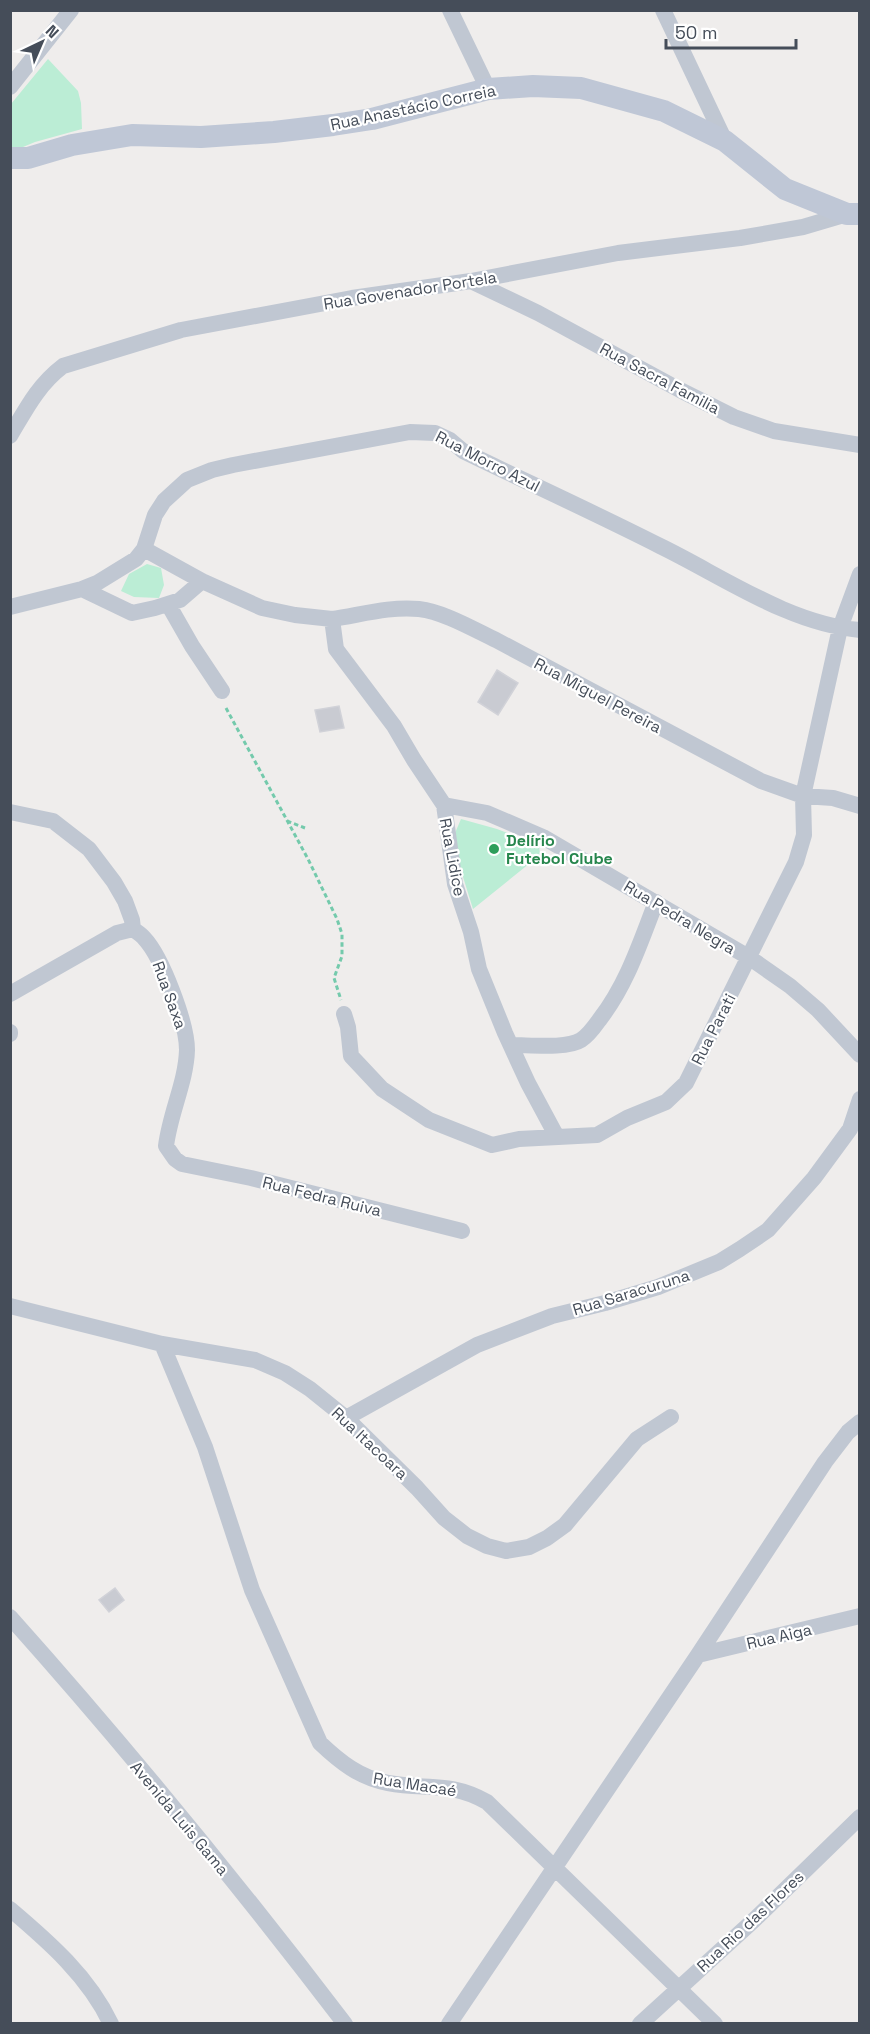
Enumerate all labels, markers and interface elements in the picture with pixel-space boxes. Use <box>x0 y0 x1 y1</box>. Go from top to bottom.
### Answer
north arrow <box>12 12 72 72</box>
scale bar <box>666 12 796 50</box>
text: N <box>41 20 63 43</box>
text: 50 m <box>675 21 717 44</box>
street label: Rua Anastácio Correia <box>328 80 498 135</box>
street label: Rua Govenador Portela <box>322 266 498 315</box>
street label: Rua Sacra Familia <box>596 338 723 419</box>
street label: Rua Morro Azul <box>432 426 544 497</box>
street label: Rua Miguel Pereira <box>530 653 665 738</box>
street label: Rua Lidice <box>435 816 470 898</box>
place label: Delírio Futebol Clube <box>506 830 613 869</box>
marker: Delírio Futebol Clube <box>487 842 501 856</box>
street label: Rua Pedra Negra <box>620 876 739 959</box>
street label: Rua Saxa <box>148 958 191 1032</box>
street label: Rua Parati <box>686 990 740 1069</box>
street label: Rua Fedra Ruiva <box>260 1172 384 1221</box>
street label: Rua Saracuruna <box>570 1265 692 1320</box>
street label: Rua Itacoara <box>327 1403 412 1484</box>
street label: Rua Aiga <box>744 1619 814 1654</box>
street label: Avenida Luis Gama <box>126 1757 233 1880</box>
street label: Rua Macaé <box>372 1768 458 1801</box>
street label: Rua Rio das Flores <box>692 1866 808 1977</box>

